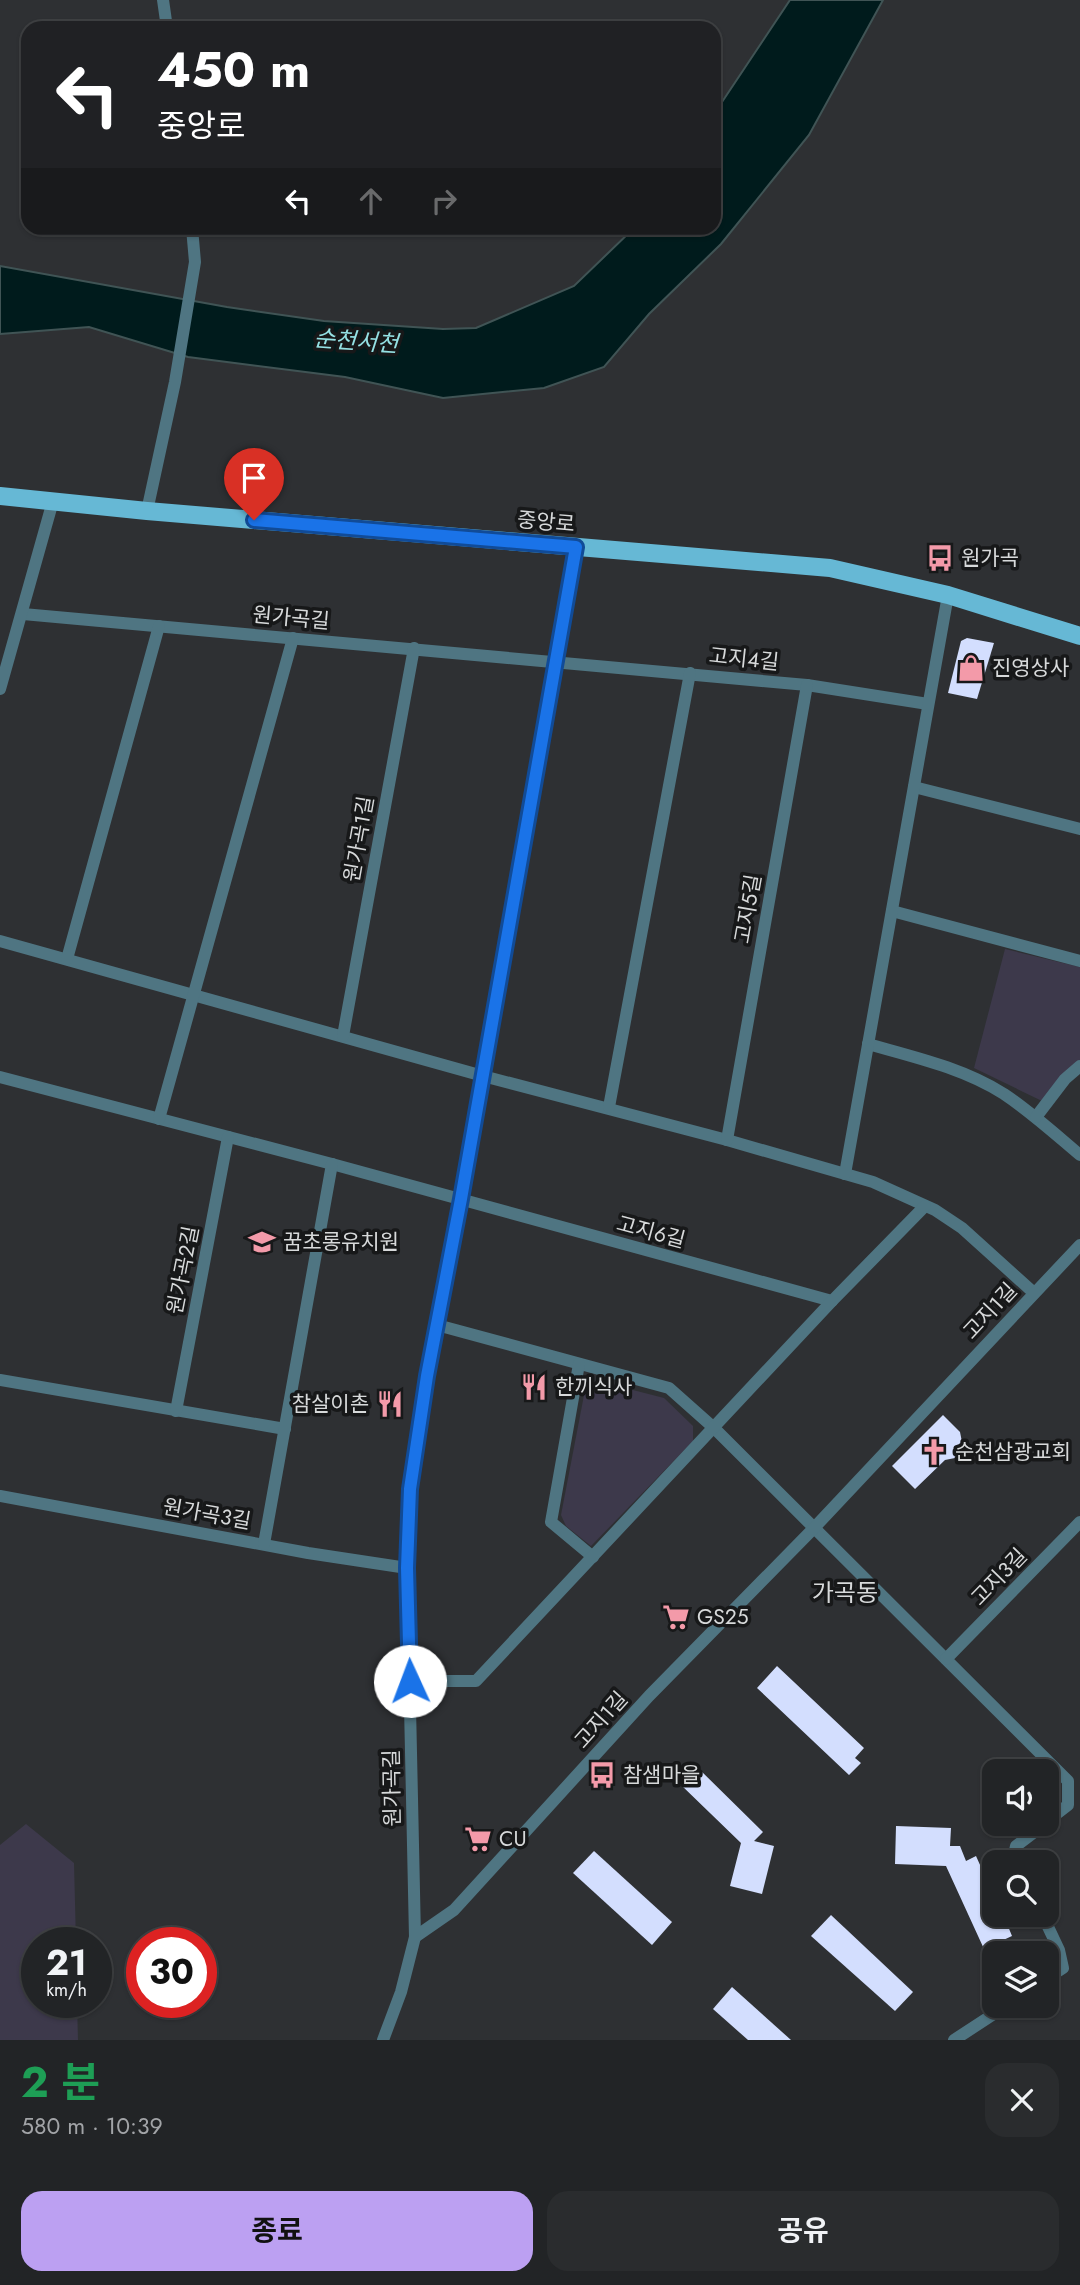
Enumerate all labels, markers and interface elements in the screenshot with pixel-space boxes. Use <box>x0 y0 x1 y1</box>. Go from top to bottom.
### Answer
text: 450 m <box>157 35 310 105</box>
icon: left <box>42 49 133 140</box>
text: 중앙로 <box>157 103 245 149</box>
icon: left <box>279 182 317 220</box>
icon: ahead <box>352 182 390 220</box>
icon: right <box>425 182 463 220</box>
water label: 순천서천 <box>313 321 402 361</box>
pin <box>224 448 284 520</box>
icon: arrive <box>235 459 273 497</box>
street label: 중앙로 <box>516 505 576 539</box>
bus stop icon: 원가곡 <box>925 543 955 573</box>
place label: 원가곡 <box>961 543 1019 573</box>
street label: 원가곡길 <box>251 600 331 636</box>
street label: 고지4길 <box>708 640 780 678</box>
shop icon: 진영상사 <box>956 653 986 683</box>
place label: 진영상사 <box>992 653 1069 683</box>
street label: 원가곡1길 <box>337 794 381 884</box>
street label: 고지5길 <box>727 872 769 946</box>
street label: 고지6길 <box>613 1208 689 1256</box>
street label: 원가곡2길 <box>160 1223 206 1317</box>
school or university icon: 꿈초롱유치원 <box>247 1227 277 1257</box>
place label: 꿈초롱유치원 <box>283 1227 399 1257</box>
street label: 고지1길 <box>956 1276 1024 1346</box>
restaurant icon: 한끼식사 <box>519 1372 549 1402</box>
place label: 한끼식사 <box>555 1372 632 1402</box>
place label: 참살이촌 <box>292 1389 369 1419</box>
restaurant icon: 참살이촌 <box>375 1389 405 1419</box>
church icon: 순천삼광교회 <box>919 1437 949 1467</box>
place label: 순천삼광교회 <box>955 1437 1071 1467</box>
street label: 원가곡3길 <box>161 1492 253 1536</box>
street label: 고지3길 <box>964 1542 1034 1612</box>
district label: 가곡동 <box>812 1575 878 1610</box>
supermarket icon: GS25 <box>661 1602 691 1632</box>
place label: GS25 <box>697 1602 749 1632</box>
position arrow <box>373 1644 447 1718</box>
street label: 고지1길 <box>567 1685 635 1755</box>
street label: 원가곡길 <box>376 1749 408 1827</box>
map controls <box>982 1759 1059 2018</box>
button: sound <box>982 1759 1059 1836</box>
bus stop icon: 참샘마을 <box>587 1760 617 1790</box>
place label: 참샘마을 <box>623 1760 700 1790</box>
supermarket icon: CU <box>463 1824 493 1854</box>
place label: CU <box>499 1824 527 1854</box>
button: search <box>982 1850 1059 1927</box>
speed limit sign: 30 <box>126 1927 217 2018</box>
text: 21 <box>46 1938 87 1988</box>
button: layers <box>982 1941 1059 2018</box>
text: km/h <box>46 1977 87 2003</box>
text: 2 분 <box>21 2052 100 2113</box>
button: close <box>985 2063 1059 2137</box>
text: 580 m · 10:39 <box>21 2109 163 2143</box>
button: 종료 <box>21 2191 533 2271</box>
button: 공유 <box>547 2191 1059 2271</box>

